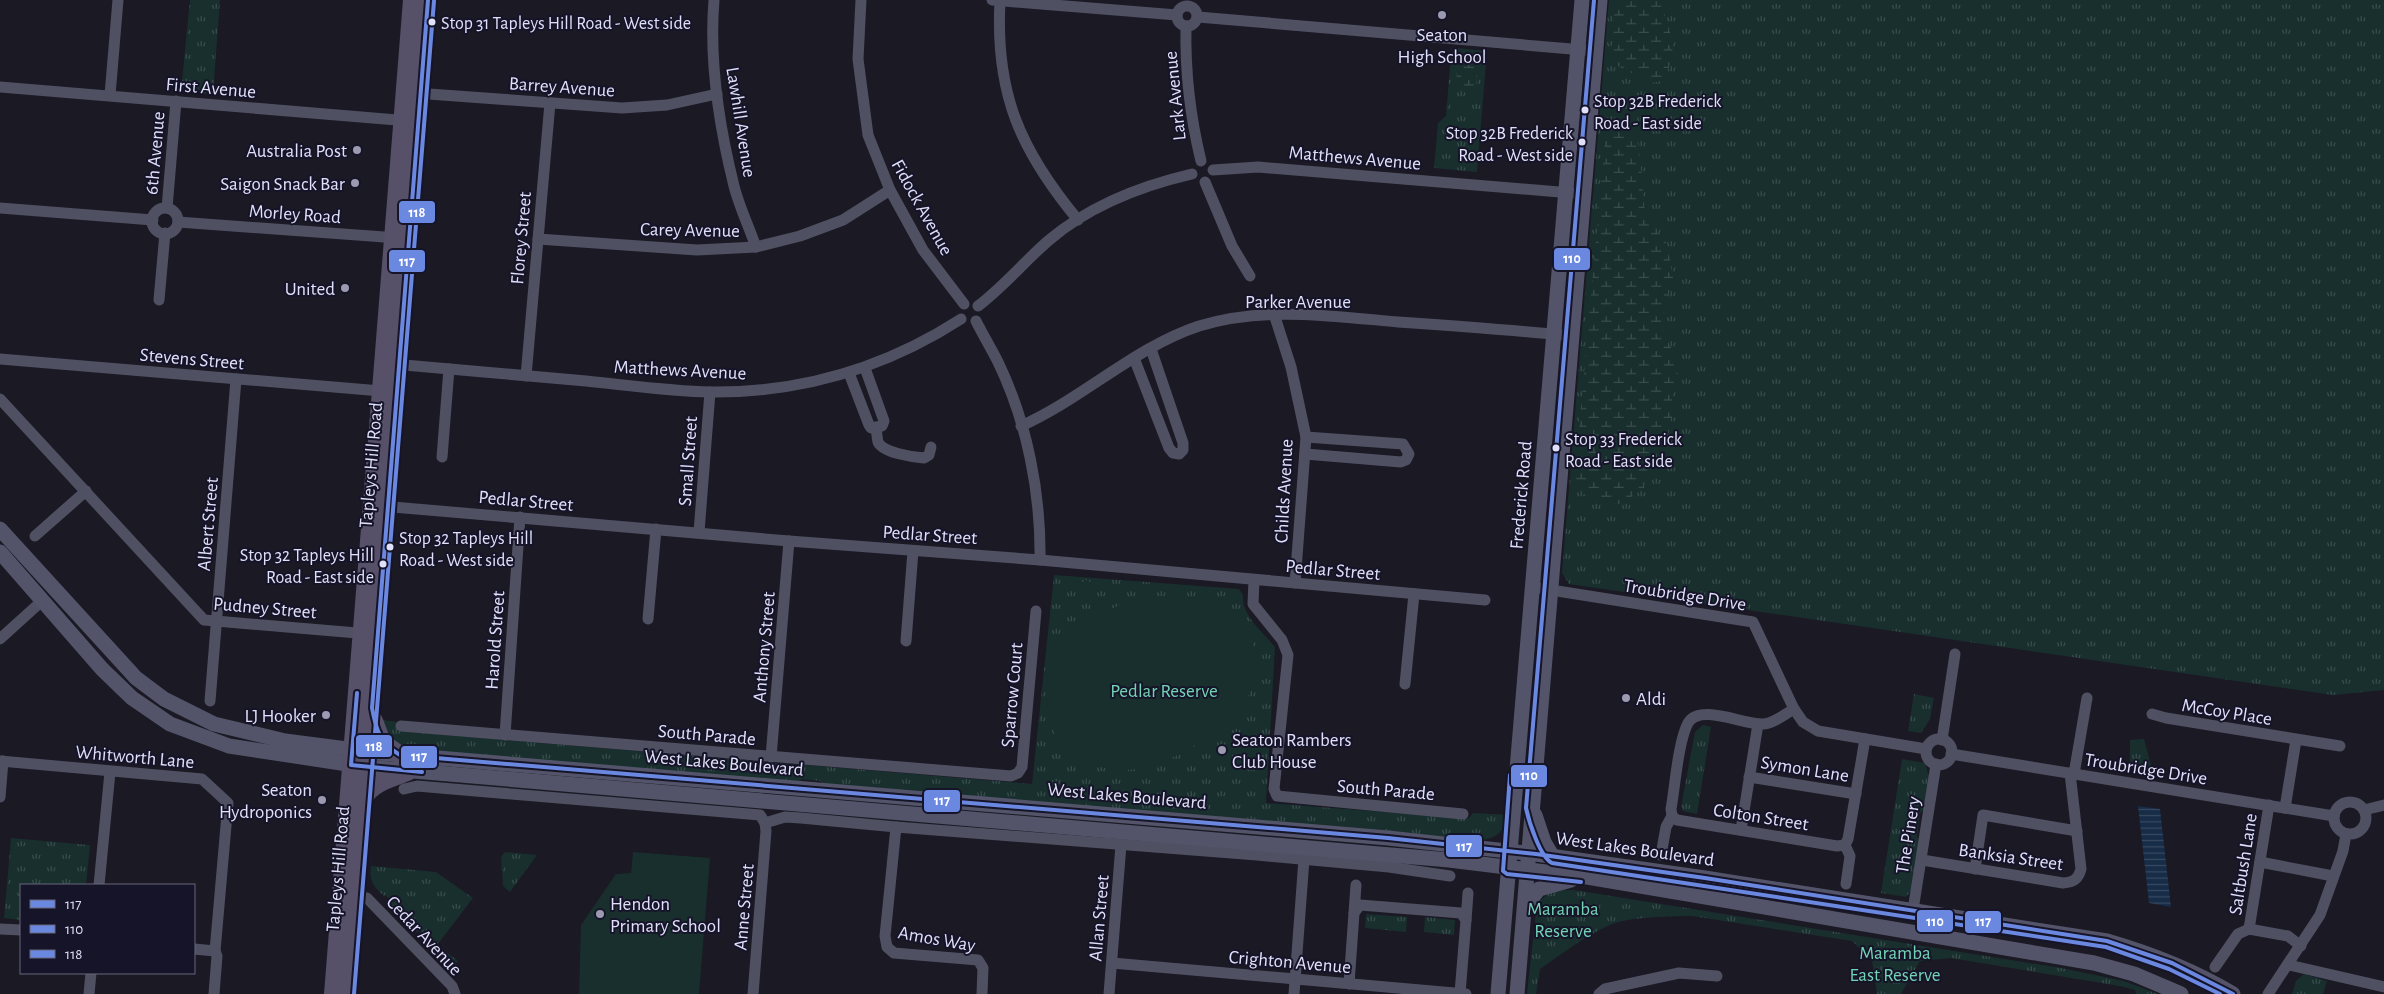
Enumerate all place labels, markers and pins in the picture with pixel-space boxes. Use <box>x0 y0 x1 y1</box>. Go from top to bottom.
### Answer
marker: Seaton High School <box>1436 9 1448 21</box>
place label: Stop 31 Tapleys Hill Road - West side <box>441 15 691 33</box>
marker: Stop 31 Tapleys Hill Road - West side <box>427 17 437 27</box>
place label: Seaton High School <box>1398 26 1487 67</box>
place label: Stop 32B Frederick Road - East side <box>1594 93 1722 133</box>
marker: Stop 32B Frederick Road - East side <box>1580 105 1590 115</box>
place label: Stop 32B Frederick Road - West side <box>1446 125 1574 165</box>
marker: Stop 32B Frederick Road - West side <box>1577 137 1587 147</box>
place label: Australia Post <box>246 142 347 161</box>
marker: Australia Post <box>351 144 363 156</box>
place label: Saigon Snack Bar <box>220 175 345 194</box>
marker: Saigon Snack Bar <box>349 177 361 189</box>
place label: United <box>285 280 335 299</box>
marker: United <box>339 282 351 294</box>
place label: Stop 33 Frederick Road - East side <box>1565 431 1683 471</box>
marker: Stop 33 Frederick Road - East side <box>1551 443 1561 453</box>
place label: Stop 32 Tapleys Hill Road - West side <box>399 530 533 570</box>
marker: Stop 32 Tapleys Hill Road - West side <box>385 542 395 552</box>
place label: Stop 32 Tapleys Hill Road - East side <box>240 547 374 587</box>
marker: Stop 32 Tapleys Hill Road - East side <box>378 559 388 569</box>
place label: Aldi <box>1636 690 1666 709</box>
marker: Aldi <box>1620 692 1632 704</box>
place label: LJ Hooker <box>245 707 316 726</box>
marker: LJ Hooker <box>320 709 332 721</box>
place label: Seaton Rambers Club House <box>1232 731 1352 772</box>
marker: Seaton Rambers Club House <box>1216 744 1228 756</box>
place label: Seaton Hydroponics <box>219 781 312 822</box>
marker: Seaton Hydroponics <box>316 794 328 806</box>
place label: Hendon Primary School <box>610 895 721 936</box>
marker: Hendon Primary School <box>594 908 606 920</box>

